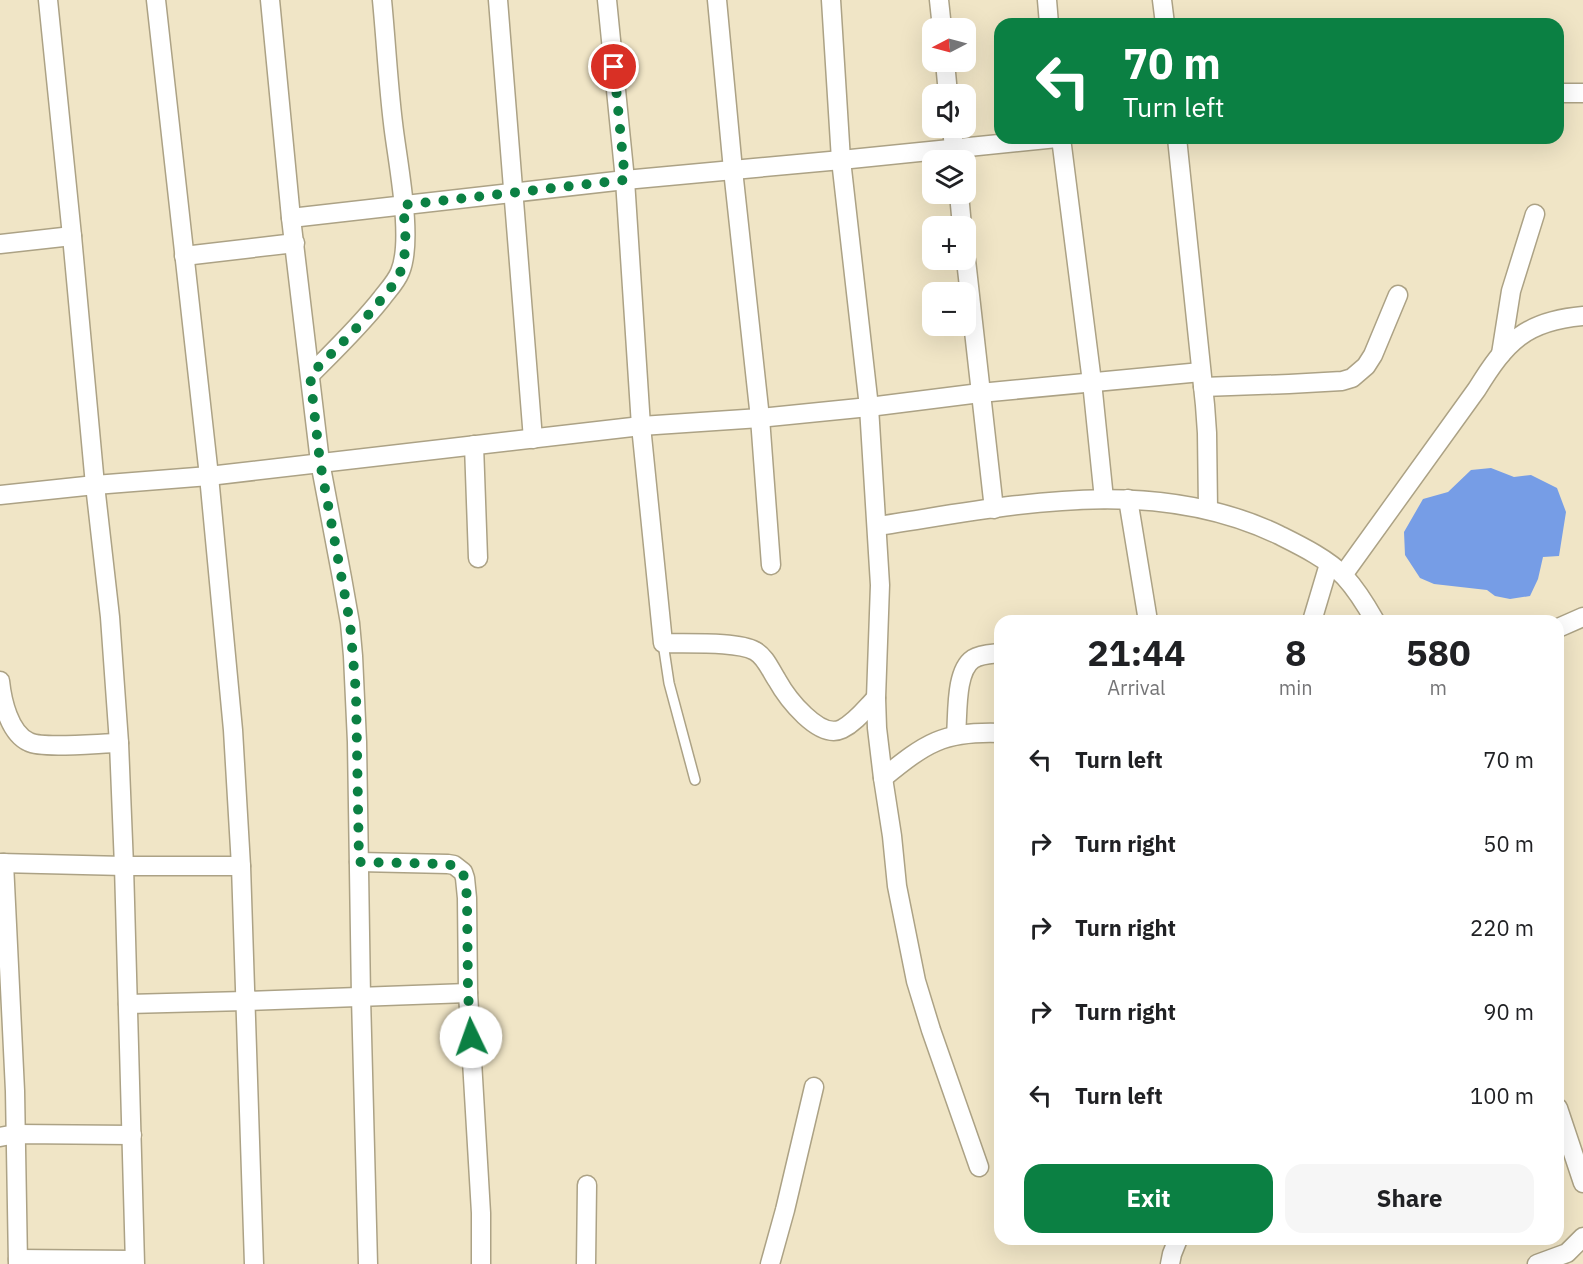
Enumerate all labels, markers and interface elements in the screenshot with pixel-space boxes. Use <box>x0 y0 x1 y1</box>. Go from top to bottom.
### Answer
north arrow <box>922 18 976 72</box>
map controls <box>922 18 976 336</box>
text: 70 m <box>1123 36 1221 91</box>
pin <box>588 41 639 92</box>
icon: left <box>1024 42 1102 120</box>
icon: arrive <box>597 50 630 83</box>
button: sound <box>922 84 976 138</box>
text: Turn left <box>1123 89 1224 124</box>
button: layers <box>922 150 976 204</box>
button: + <box>922 216 976 270</box>
button: − <box>922 282 976 336</box>
text: 21:44 <box>1087 629 1186 676</box>
text: 8 <box>1285 629 1307 676</box>
text: 580 <box>1406 629 1471 676</box>
text: Arrival <box>1107 674 1166 701</box>
text: min <box>1279 674 1313 701</box>
text: m <box>1430 674 1447 701</box>
icon: left <box>1024 743 1057 776</box>
text: Turn left <box>1075 745 1163 774</box>
text: 70 m <box>1483 745 1534 774</box>
icon: right <box>1024 827 1057 860</box>
text: Turn right <box>1075 829 1176 858</box>
text: 50 m <box>1483 829 1534 858</box>
icon: right <box>1024 911 1057 944</box>
text: Turn right <box>1075 913 1176 942</box>
text: 220 m <box>1470 913 1534 942</box>
icon: right <box>1024 995 1057 1028</box>
text: Turn right <box>1075 997 1176 1026</box>
text: 90 m <box>1483 997 1534 1026</box>
position arrow <box>439 1005 503 1069</box>
icon: left <box>1024 1079 1057 1112</box>
text: Turn left <box>1075 1081 1163 1110</box>
text: 100 m <box>1470 1081 1534 1110</box>
button: Exit <box>1024 1164 1273 1233</box>
button: Share <box>1285 1164 1534 1233</box>

